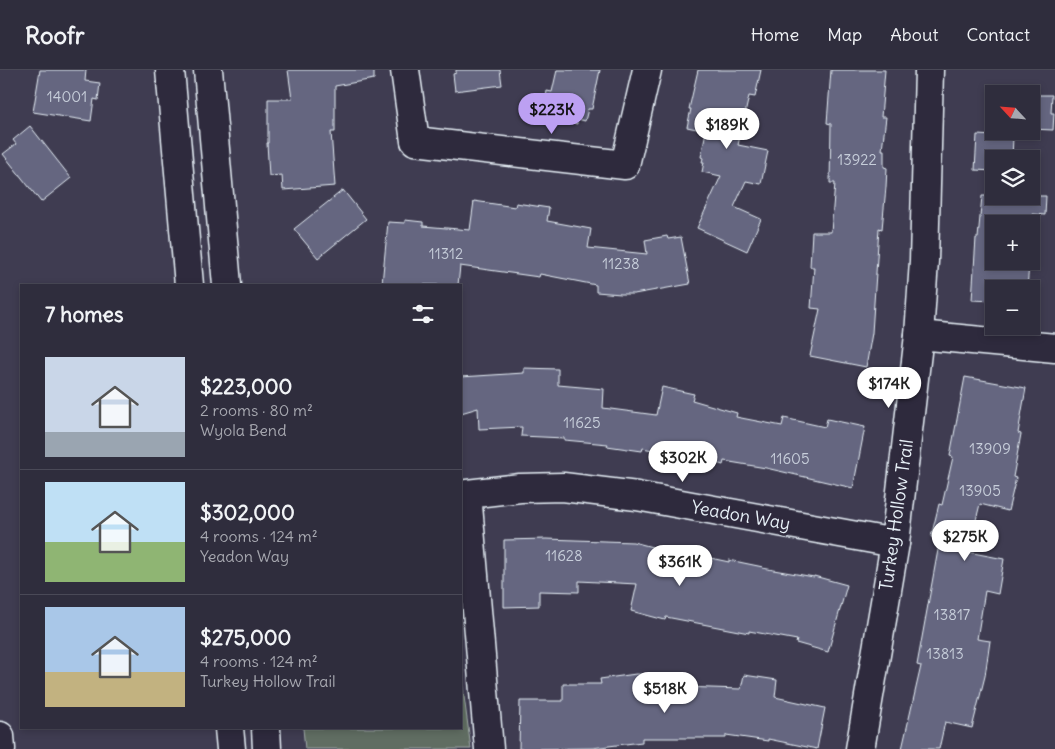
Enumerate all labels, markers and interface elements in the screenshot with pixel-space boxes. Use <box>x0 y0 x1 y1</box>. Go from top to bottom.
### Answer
text: Roofr <box>25 20 85 50</box>
text: Home <box>751 23 799 46</box>
text: Map <box>827 23 862 46</box>
text: About <box>890 23 938 46</box>
text: Contact <box>966 23 1030 46</box>
north arrow <box>985 85 1040 140</box>
map controls <box>985 85 1040 335</box>
house number: 14001 <box>47 87 87 106</box>
pin: $223K <box>517 92 587 135</box>
text: $223K <box>529 99 575 119</box>
pin: $189K <box>692 108 762 150</box>
text: $189K <box>705 114 749 134</box>
house number: 13922 <box>837 150 877 169</box>
button: layers <box>985 150 1040 205</box>
button: + <box>985 215 1040 270</box>
house number: 11312 <box>429 244 463 263</box>
house number: 11238 <box>602 254 640 273</box>
button: − <box>985 280 1040 335</box>
icon: filters <box>409 300 437 328</box>
text: 7 homes <box>45 301 124 328</box>
pin: $174K <box>854 366 924 409</box>
text: $223,000 <box>200 373 292 400</box>
text: $174K <box>868 373 910 393</box>
icon: home <box>85 377 145 437</box>
text: 2 rooms · 80 m² <box>200 400 313 420</box>
house number: 11625 <box>563 413 601 432</box>
text: Wyola Bend <box>200 420 287 440</box>
street label: Turkey Hollow Trail <box>874 438 918 592</box>
house number: 13909 <box>969 439 1011 458</box>
pin: $302K <box>648 440 718 483</box>
text: $302K <box>659 447 707 467</box>
house number: 11605 <box>770 449 810 468</box>
house number: 13905 <box>959 481 1001 500</box>
street label: Yeadon Way <box>690 495 792 535</box>
text: $302,000 <box>200 499 295 526</box>
icon: home <box>85 502 145 562</box>
pin: $275K <box>930 520 1000 562</box>
text: 4 rooms · 124 m² <box>200 526 318 546</box>
text: $275K <box>943 526 987 546</box>
pin: $361K <box>645 544 715 587</box>
text: Yeadon Way <box>200 546 289 566</box>
house number: 11628 <box>545 546 583 565</box>
text: $361K <box>658 551 702 571</box>
house number: 13817 <box>934 605 970 624</box>
text: $275,000 <box>200 624 291 651</box>
icon: home <box>85 627 145 687</box>
house number: 13813 <box>926 644 964 663</box>
text: 4 rooms · 124 m² <box>200 651 318 671</box>
text: Turkey Hollow Trail <box>200 671 336 691</box>
pin: $518K <box>630 672 700 714</box>
text: $518K <box>643 678 687 698</box>

